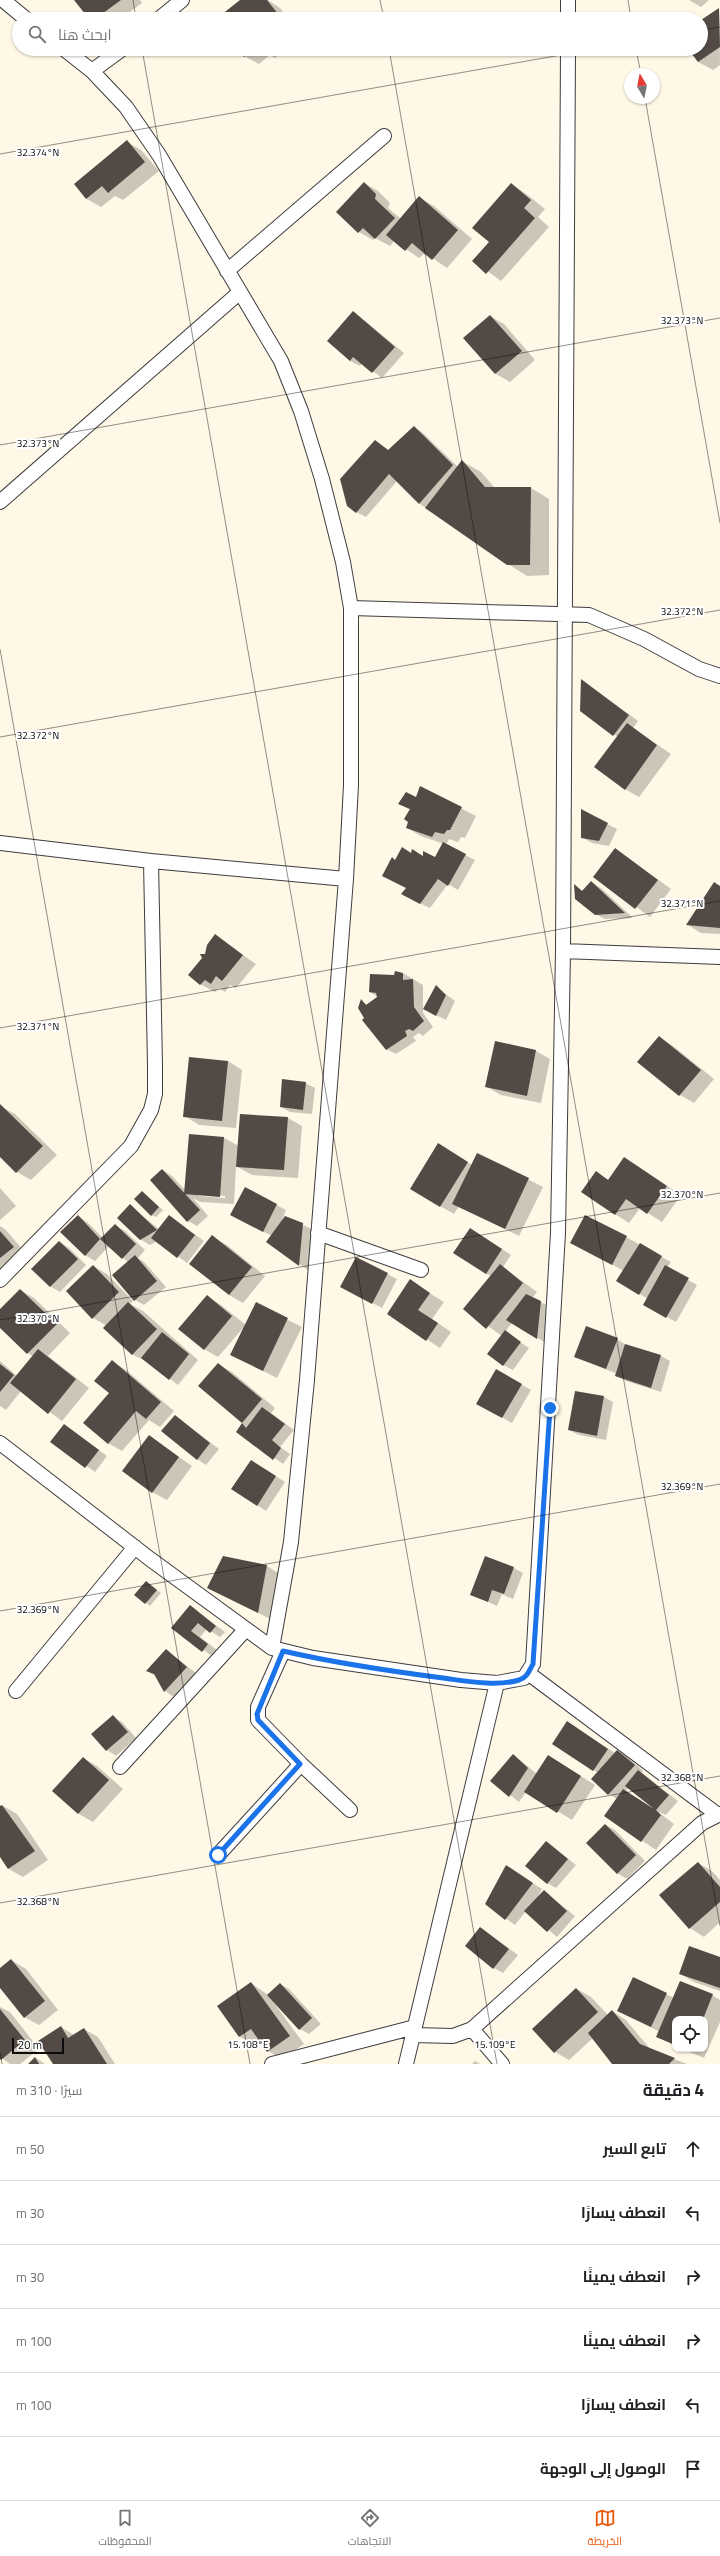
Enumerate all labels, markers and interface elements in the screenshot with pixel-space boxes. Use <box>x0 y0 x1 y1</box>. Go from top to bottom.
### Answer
search box <box>12 12 708 56</box>
text: ابحث هنا <box>58 20 111 49</box>
icon: search <box>26 23 48 45</box>
north arrow <box>624 68 660 104</box>
text: 32.374°N <box>17 143 59 162</box>
text: 32.373°N <box>661 311 703 330</box>
text: 32.373°N <box>17 434 59 453</box>
text: 32.372°N <box>661 602 703 621</box>
text: 32.372°N <box>17 726 59 745</box>
text: 32.371°N <box>661 894 703 913</box>
text: 32.371°N <box>17 1017 59 1036</box>
text: 32.370°N <box>661 1185 703 1204</box>
text: 32.370°N <box>17 1309 59 1328</box>
route end <box>541 1399 559 1417</box>
text: 32.369°N <box>661 1477 703 1496</box>
text: 32.369°N <box>17 1600 59 1619</box>
text: 32.368°N <box>661 1768 703 1787</box>
route start <box>209 1846 227 1864</box>
text: 32.368°N <box>17 1892 59 1911</box>
map controls <box>672 2016 708 2052</box>
button: locate <box>672 2016 708 2052</box>
text: 20 m <box>18 2035 42 2055</box>
text: 15.108°E <box>227 2035 269 2054</box>
text: 15.109°E <box>474 2035 516 2054</box>
scale bar <box>12 2036 64 2055</box>
text: 4 دقيقة <box>643 2074 704 2106</box>
text: سيرًا · 310 m <box>16 2078 82 2102</box>
text: تابع السير <box>603 2134 666 2163</box>
text: 50 m <box>16 2137 44 2161</box>
icon: ahead <box>682 2138 704 2160</box>
text: انعطف يسارًا <box>581 2198 666 2227</box>
text: 30 m <box>16 2201 44 2225</box>
icon: left <box>682 2202 704 2224</box>
text: انعطف يمينًا <box>583 2262 666 2291</box>
text: 30 m <box>16 2265 44 2289</box>
icon: right <box>682 2266 704 2288</box>
text: انعطف يمينًا <box>583 2326 666 2355</box>
text: 100 m <box>16 2329 52 2353</box>
icon: right <box>682 2330 704 2352</box>
text: انعطف يسارًا <box>581 2390 666 2419</box>
text: 100 m <box>16 2393 52 2417</box>
icon: left <box>682 2394 704 2416</box>
text: الوصول إلى الوجهة <box>540 2454 666 2483</box>
icon: arrive <box>682 2458 704 2480</box>
tab: المحفوظات <box>98 2507 152 2551</box>
tab: الاتجاهات <box>348 2507 391 2551</box>
tab: الخريطة <box>588 2507 622 2551</box>

